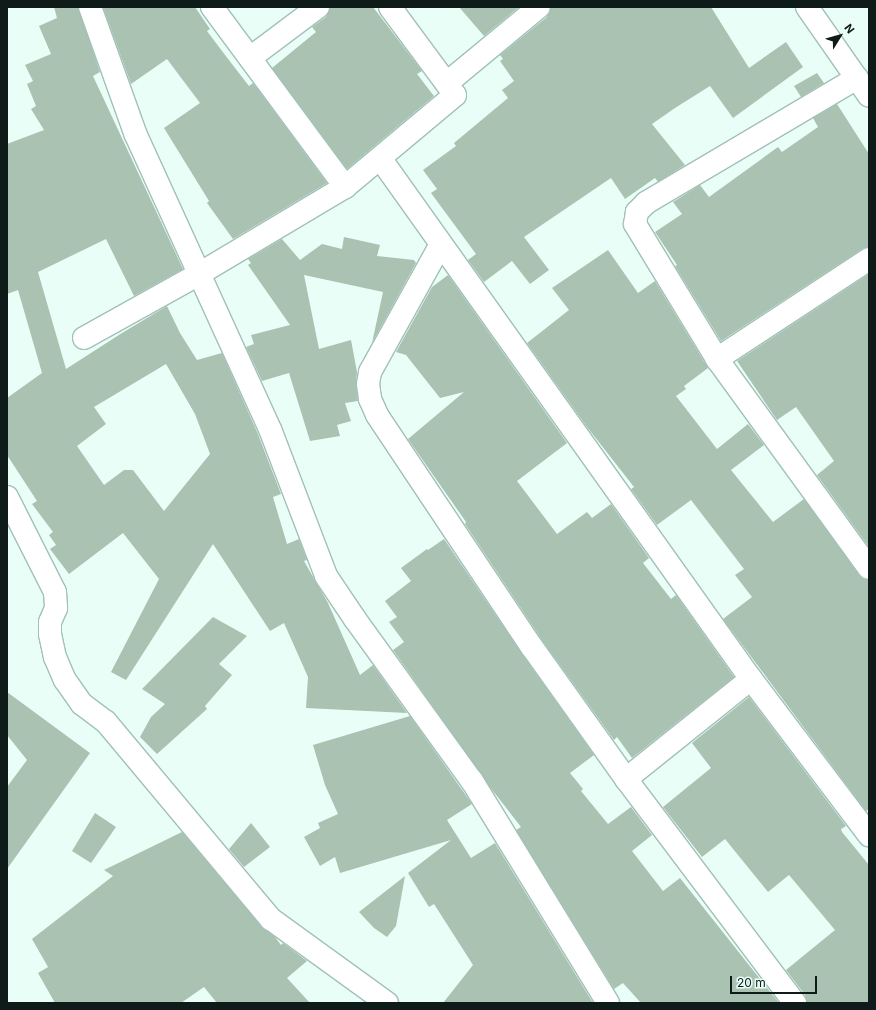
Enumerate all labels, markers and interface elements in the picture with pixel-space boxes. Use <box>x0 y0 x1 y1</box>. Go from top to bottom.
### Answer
north arrow <box>820 16 860 56</box>
text: N <box>841 21 858 36</box>
scale bar <box>732 968 819 994</box>
text: 20 m <box>737 975 766 990</box>

